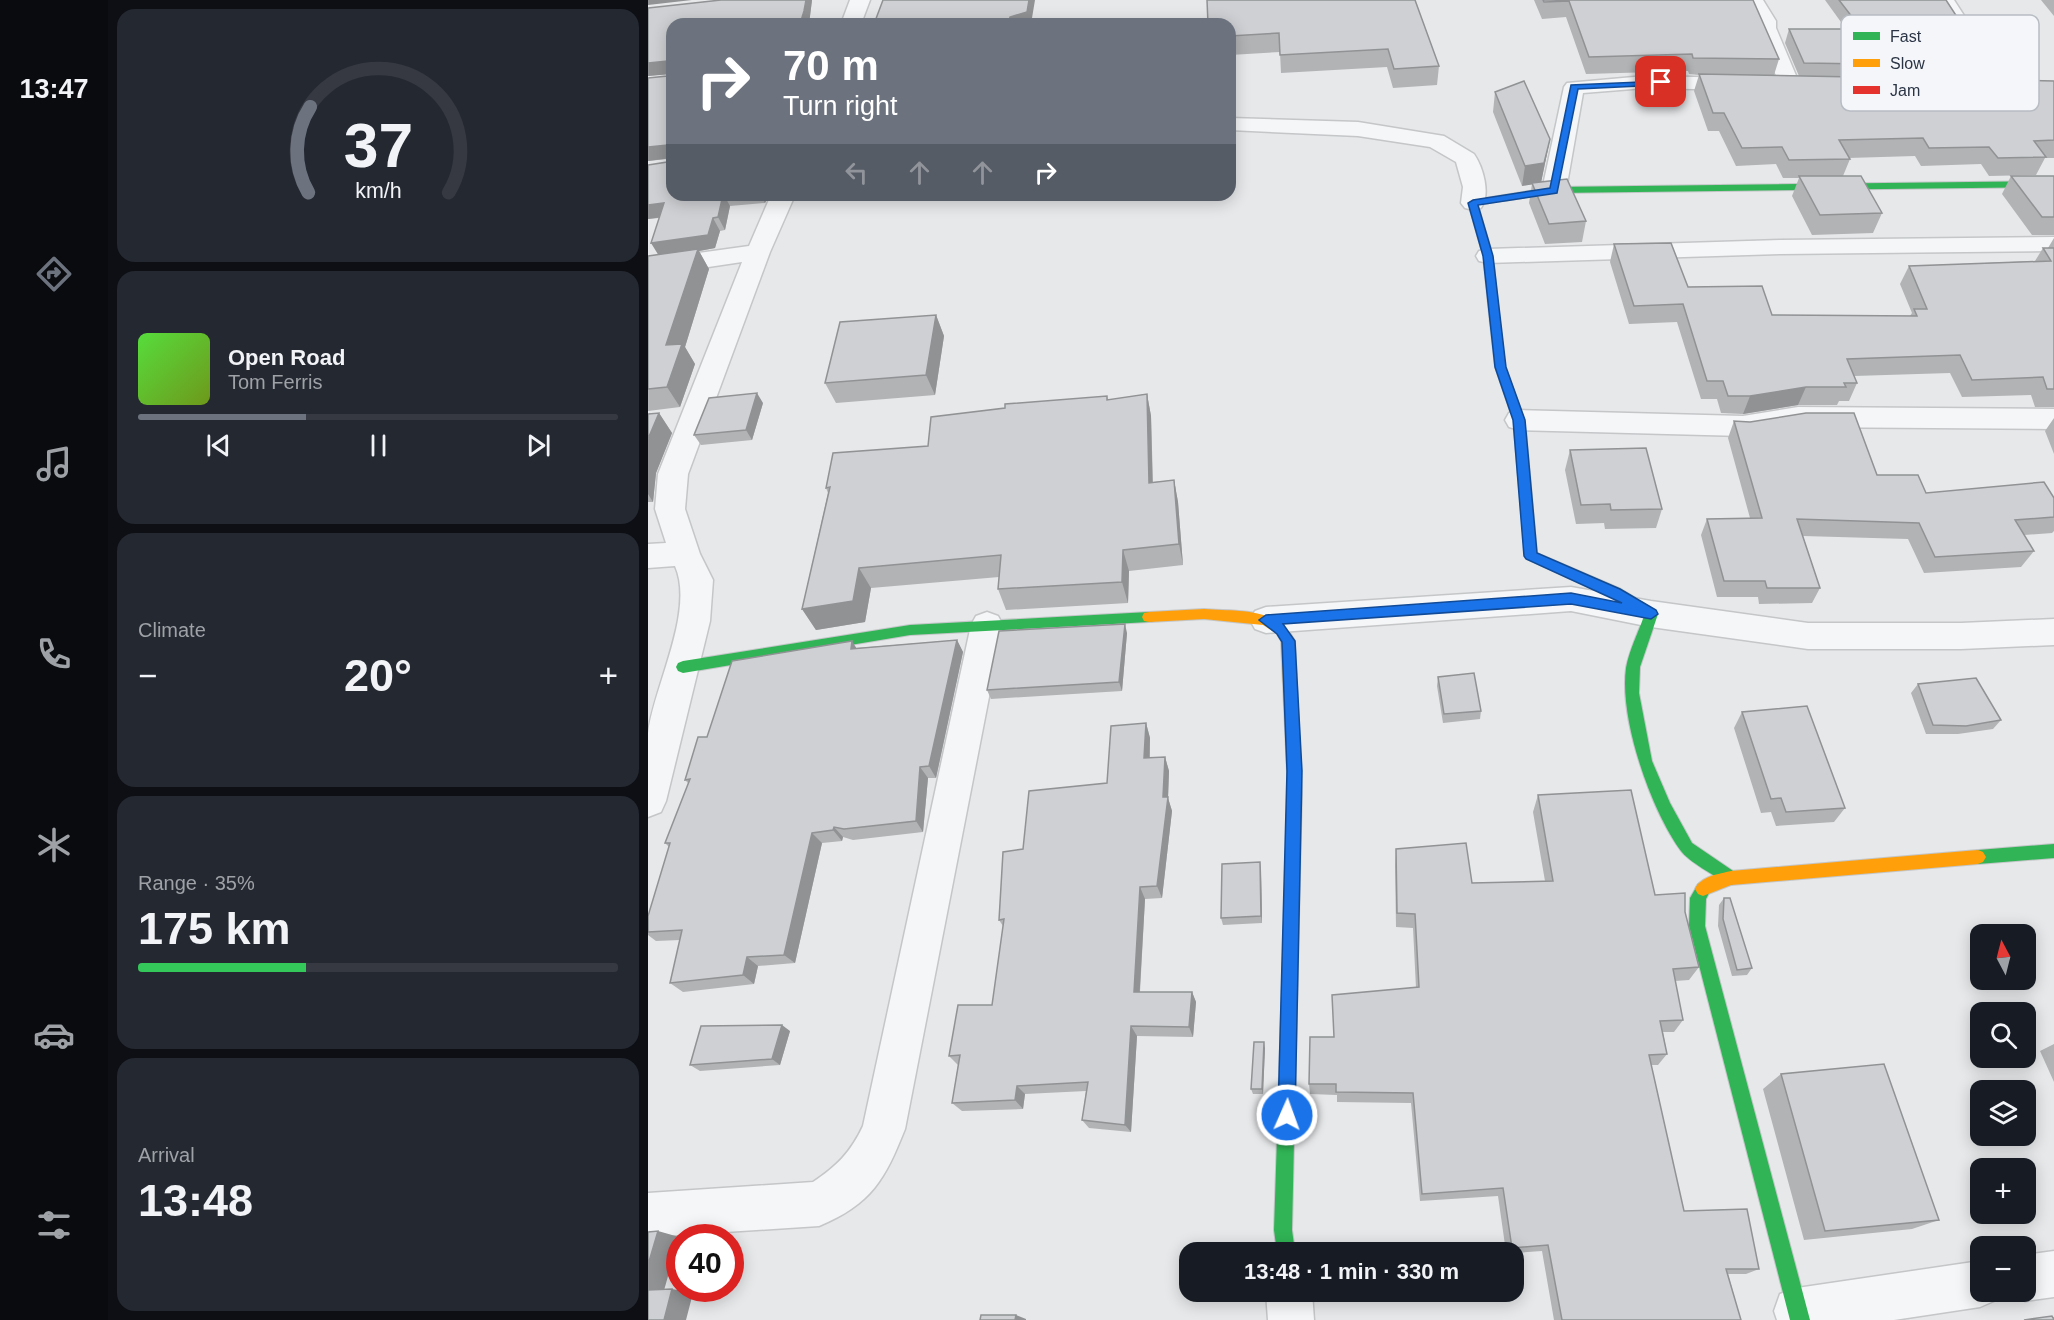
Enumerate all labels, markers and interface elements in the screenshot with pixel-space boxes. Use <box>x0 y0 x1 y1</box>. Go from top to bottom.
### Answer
legend <box>1841 15 2039 111</box>
text: Fast <box>1890 28 1922 45</box>
icon: right <box>684 42 762 120</box>
text: 70 m <box>783 42 879 89</box>
text: Slow <box>1890 55 1925 72</box>
pin <box>1635 56 1686 107</box>
icon: arrive <box>1644 65 1677 98</box>
text: 13:47 <box>19 74 89 104</box>
text: Jam <box>1890 82 1920 99</box>
text: Turn right <box>783 91 898 121</box>
text: 37 <box>343 111 413 180</box>
icon: left <box>840 156 873 189</box>
icon: ahead <box>903 156 936 189</box>
icon: ahead <box>966 156 999 189</box>
icon: right <box>1029 156 1062 189</box>
text: km/h <box>355 179 401 203</box>
icon: directions <box>33 253 75 295</box>
text: Open Road <box>228 345 345 370</box>
text: Tom Ferris <box>228 371 322 393</box>
icon: previous <box>202 429 235 462</box>
icon: pause <box>362 429 395 462</box>
icon: next <box>522 429 555 462</box>
icon: music <box>33 443 75 485</box>
text: Climate <box>138 619 206 641</box>
icon: phone <box>33 633 75 675</box>
text: 20° <box>344 650 412 701</box>
text: − <box>138 657 157 694</box>
text: + <box>599 657 618 694</box>
icon: climate <box>33 824 75 866</box>
text: Range · 35% <box>138 872 255 894</box>
text: 175 km <box>138 903 291 954</box>
north arrow <box>1970 924 2036 990</box>
map controls <box>1970 924 2036 1302</box>
button: search <box>1970 1002 2036 1068</box>
icon: car <box>33 1014 75 1056</box>
button: layers <box>1970 1080 2036 1146</box>
position arrow <box>1255 1083 1319 1147</box>
text: Arrival <box>138 1144 195 1166</box>
button: + <box>1970 1158 2036 1224</box>
text: 13:48 <box>138 1175 253 1226</box>
icon: filters <box>33 1204 75 1246</box>
speed limit sign: 40 <box>666 1224 744 1302</box>
button: − <box>1970 1236 2036 1302</box>
text: 13:48 · 1 min · 330 m <box>1244 1259 1459 1284</box>

